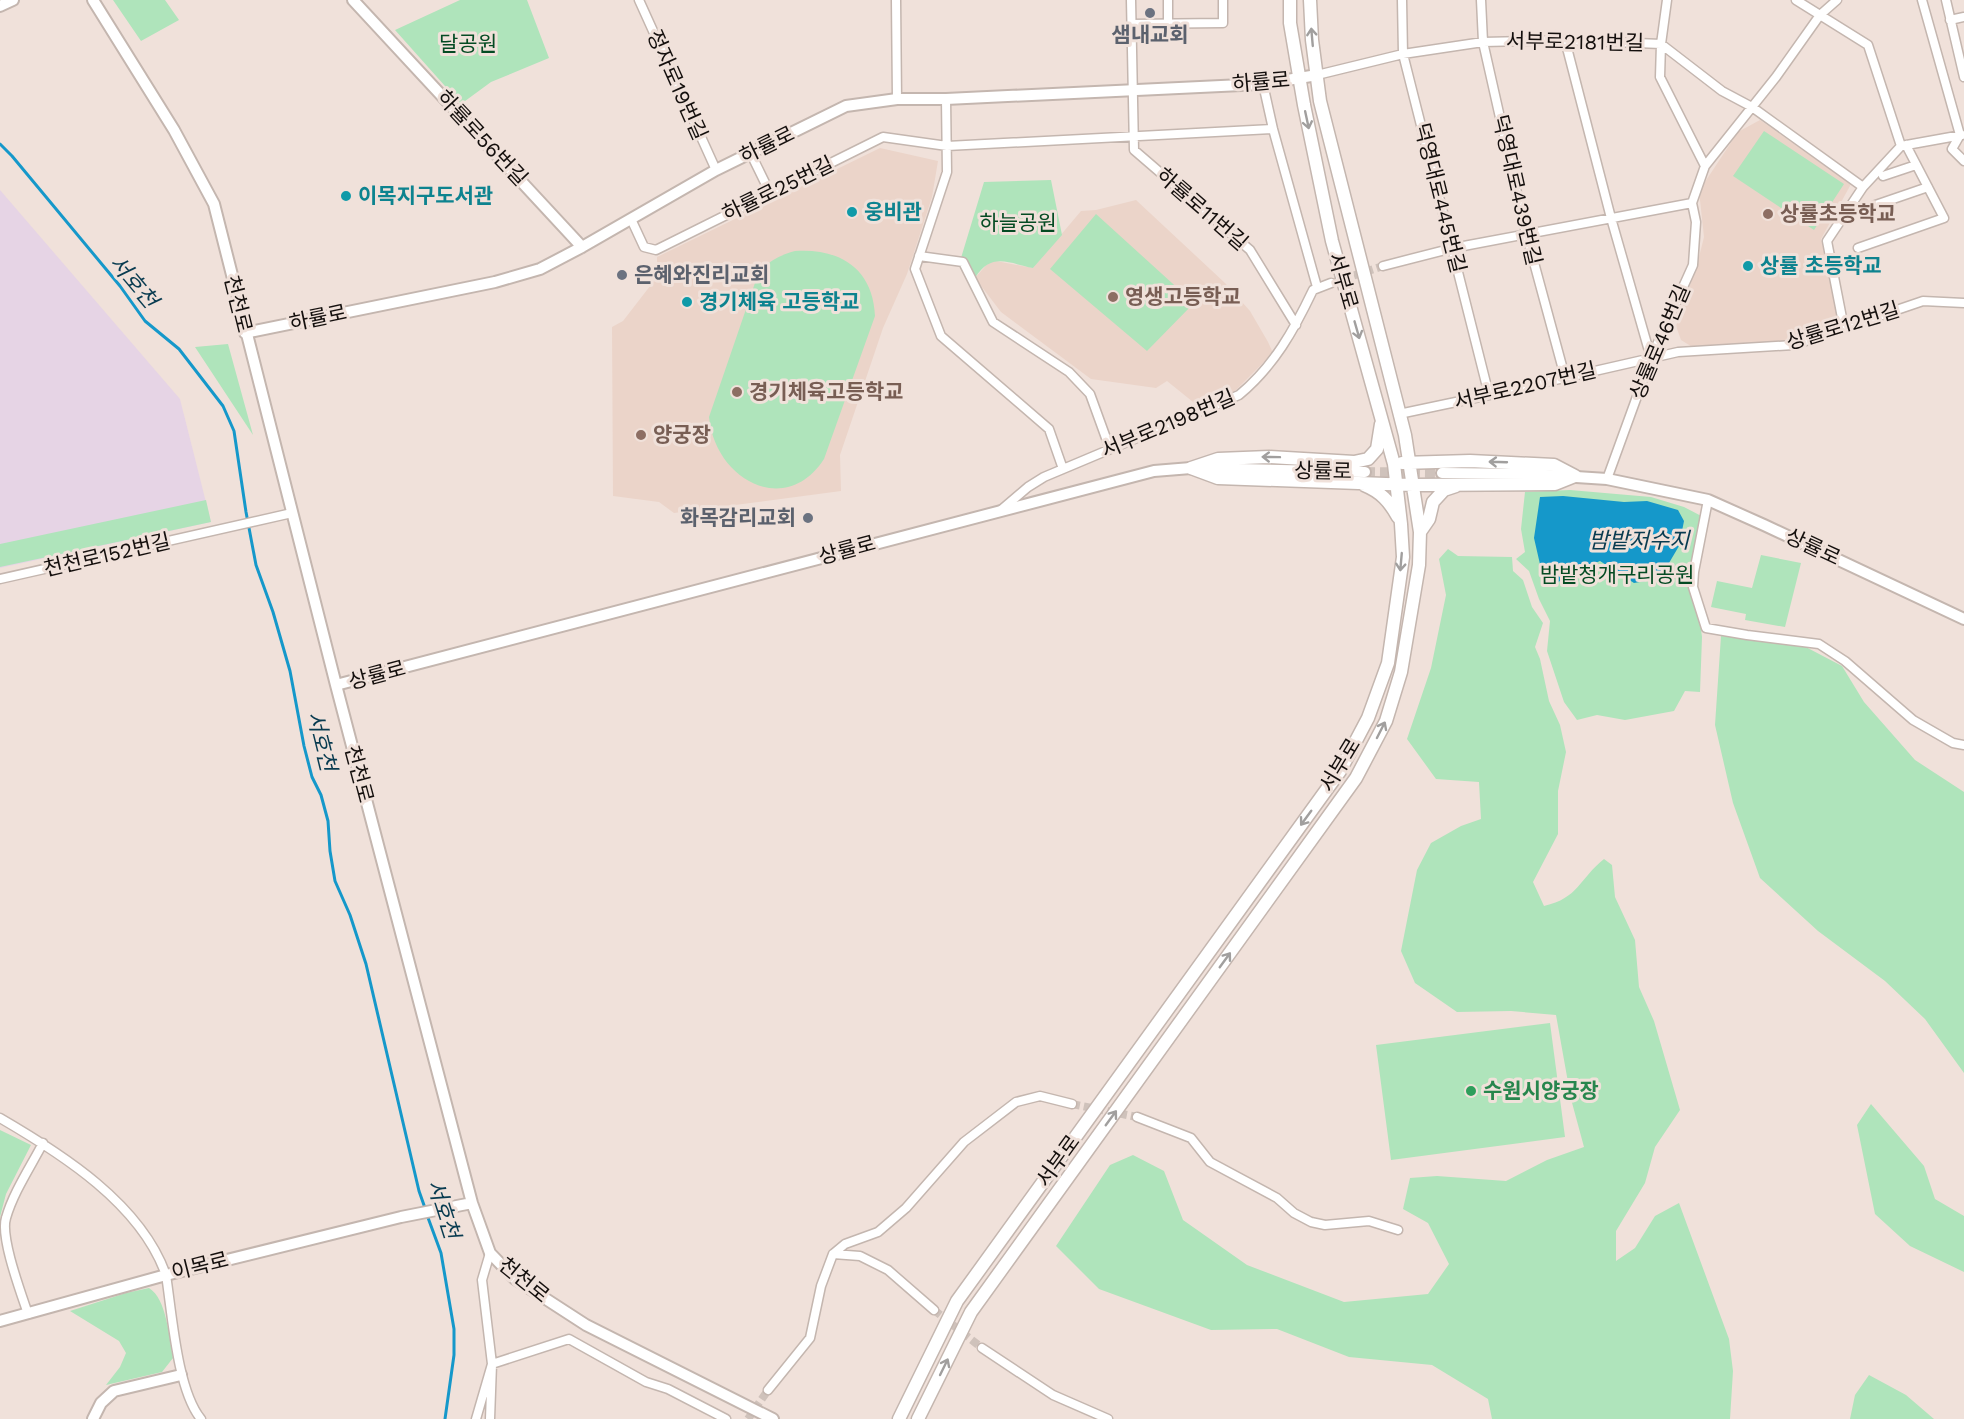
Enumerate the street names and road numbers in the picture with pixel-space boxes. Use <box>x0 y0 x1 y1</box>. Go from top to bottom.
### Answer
street label: 정자로19번길 <box>642 26 713 144</box>
street label: 서부로2181번길 <box>1506 28 1644 55</box>
street label: 하률로 <box>1231 67 1291 96</box>
street label: 하률로56번길 <box>432 85 533 191</box>
street label: 덕영대로439번길 <box>1488 112 1547 268</box>
street label: 덕영대로445번길 <box>1410 120 1471 276</box>
street label: 하률로 <box>735 121 798 168</box>
street label: 하률로25번길 <box>718 151 838 226</box>
street label: 하률로11번길 <box>1151 162 1253 255</box>
street label: 서부로 <box>1323 250 1363 312</box>
street label: 천천로 <box>219 273 258 335</box>
street label: 상률로46번길 <box>1624 281 1695 403</box>
street label: 상률로12번길 <box>1783 296 1902 355</box>
street label: 하률로 <box>287 299 349 336</box>
street label: 서부로2207번길 <box>1451 357 1599 414</box>
street label: 서부로2198번길 <box>1097 384 1238 463</box>
street label: 상률로 <box>1294 457 1352 484</box>
street label: 상률로 <box>1782 523 1845 570</box>
street label: 천천로152번길 <box>41 528 173 581</box>
street label: 상률로 <box>816 530 878 569</box>
street label: 상률로 <box>346 655 408 694</box>
street label: 서부로 <box>1314 733 1365 796</box>
street label: 천천로 <box>340 743 379 805</box>
street label: 서부로 <box>1030 1130 1085 1192</box>
street label: 이목로 <box>169 1246 231 1285</box>
street label: 천천로 <box>494 1252 555 1308</box>

